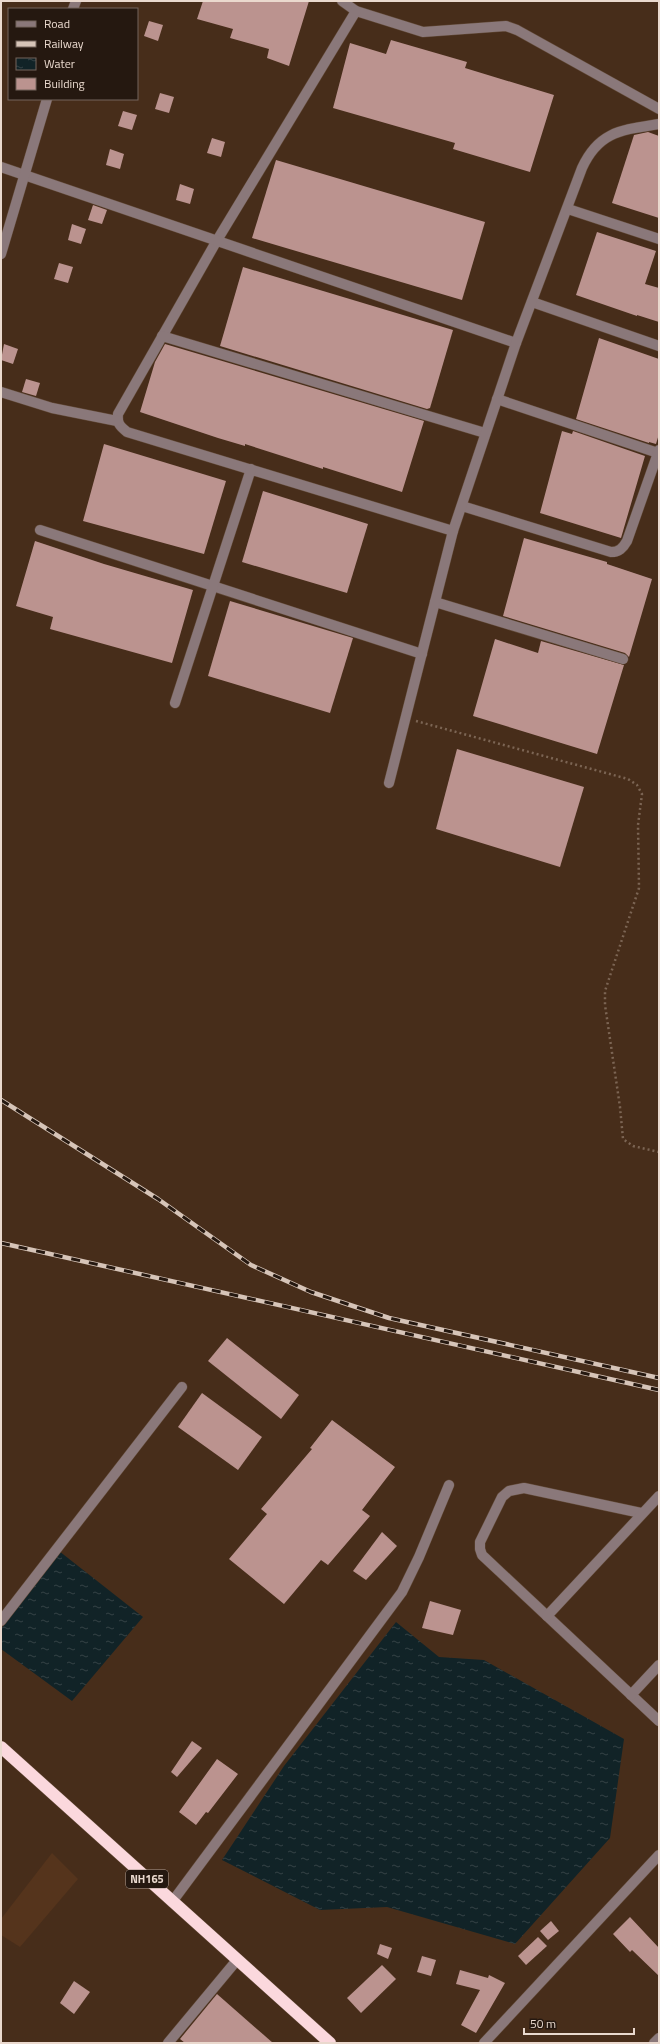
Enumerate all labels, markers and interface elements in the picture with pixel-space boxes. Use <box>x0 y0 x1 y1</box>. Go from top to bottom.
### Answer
legend <box>8 8 138 100</box>
text: Road <box>44 14 70 33</box>
text: Railway <box>44 34 84 53</box>
text: Water <box>44 54 75 73</box>
text: Building <box>44 74 85 93</box>
road number: NH165 <box>126 1870 168 1888</box>
scale bar <box>524 2010 634 2036</box>
text: 50 m <box>530 2014 556 2033</box>

